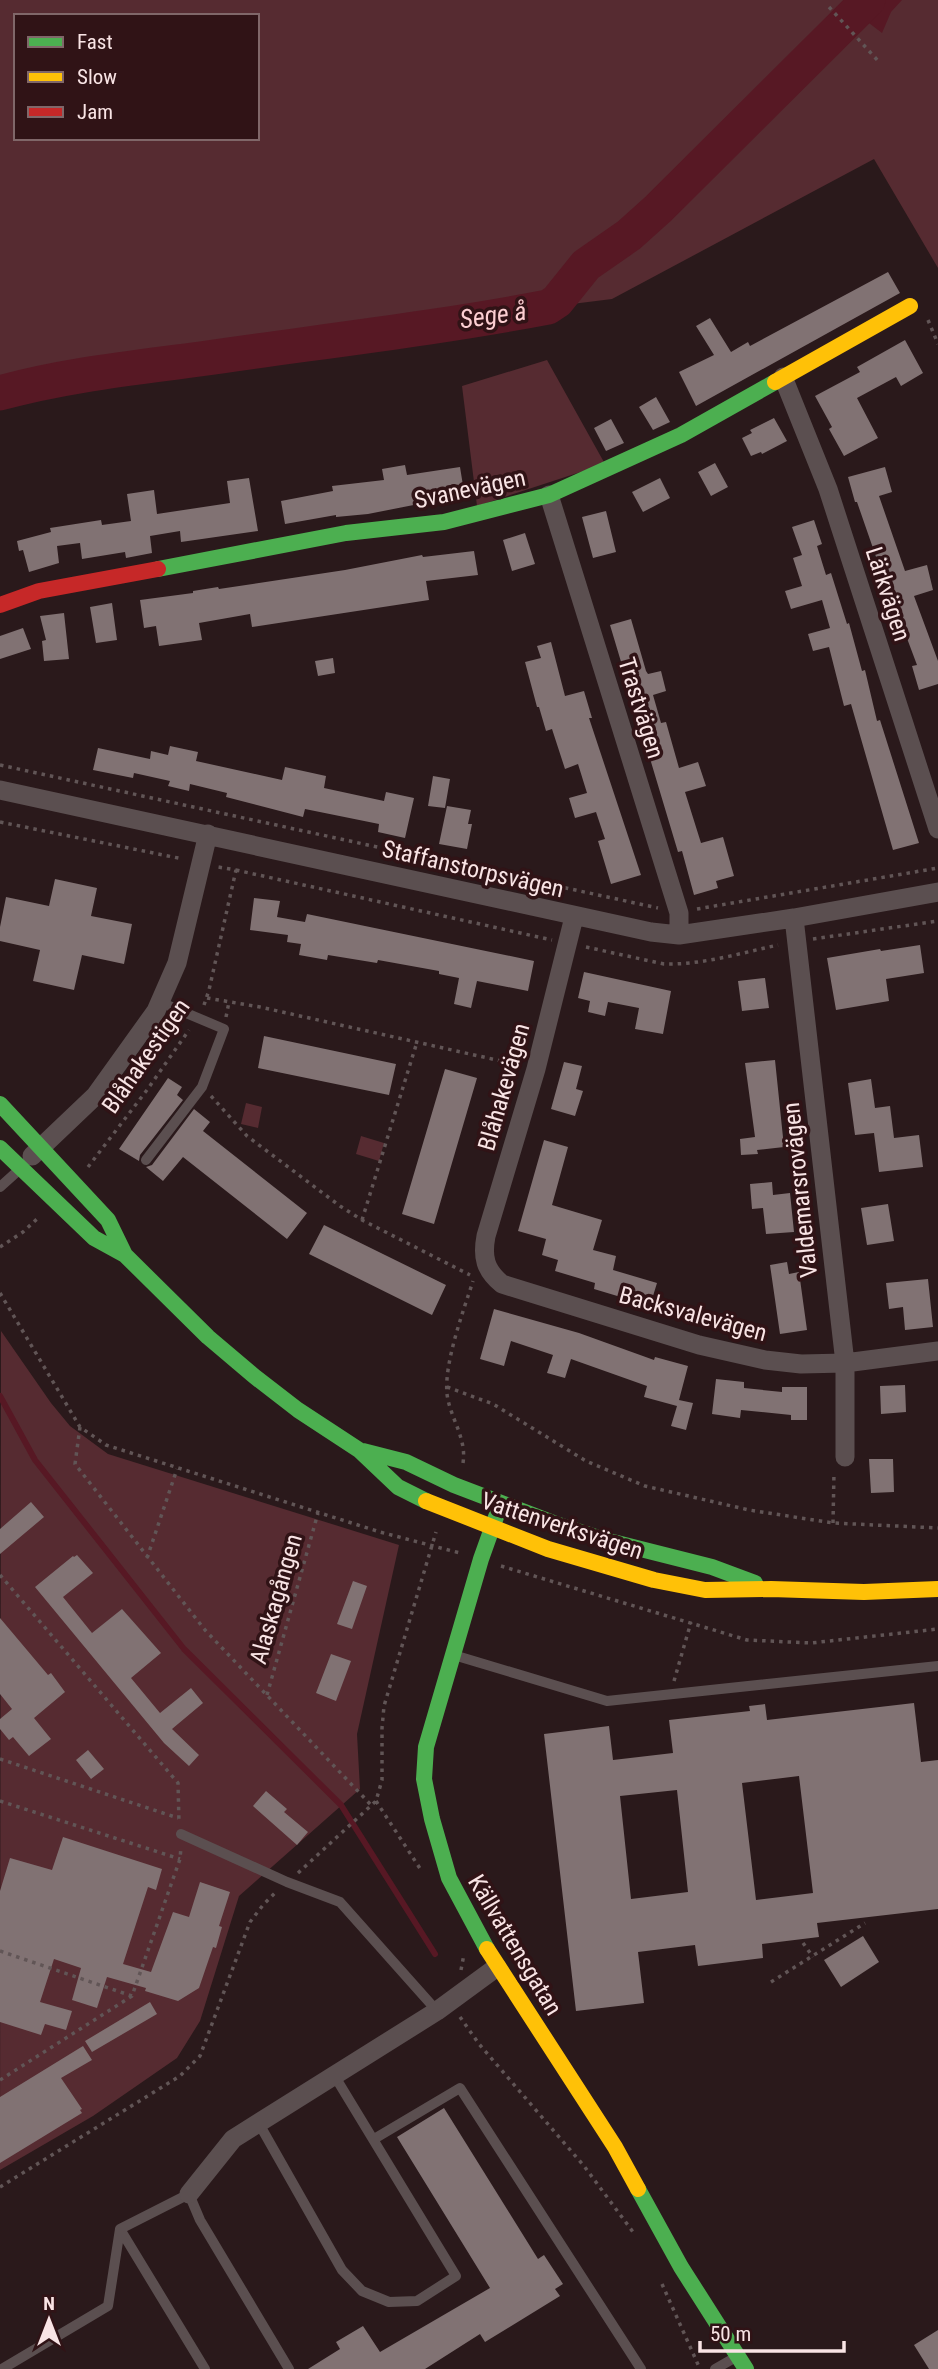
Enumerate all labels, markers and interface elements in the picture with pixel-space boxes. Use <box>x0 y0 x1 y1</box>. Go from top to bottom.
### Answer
legend <box>14 14 259 140</box>
text: Fast <box>77 30 113 54</box>
text: Slow <box>77 65 117 89</box>
text: Jam <box>77 100 113 124</box>
water label: Sege å <box>458 295 528 335</box>
street label: Svanevägen <box>412 464 528 514</box>
street label: Lärkvägen <box>860 543 916 645</box>
street label: Trastvägen <box>612 654 670 762</box>
street label: Staffanstorpsvägen <box>379 834 567 904</box>
street label: Blåhakestigen <box>96 993 196 1119</box>
street label: Blåhakevägen <box>472 1020 536 1154</box>
street label: Valdemarsrovägen <box>777 1101 823 1279</box>
street label: Backsvalevägen <box>616 1281 770 1347</box>
street label: Vattenverksvägen <box>478 1487 646 1565</box>
street label: Alaskagången <box>244 1531 308 1667</box>
street label: Källvattensgatan <box>462 1870 568 2020</box>
north arrow <box>14 2285 84 2355</box>
text: N <box>43 2292 55 2315</box>
scale bar <box>700 2310 844 2354</box>
text: 50 m <box>710 2322 751 2346</box>

